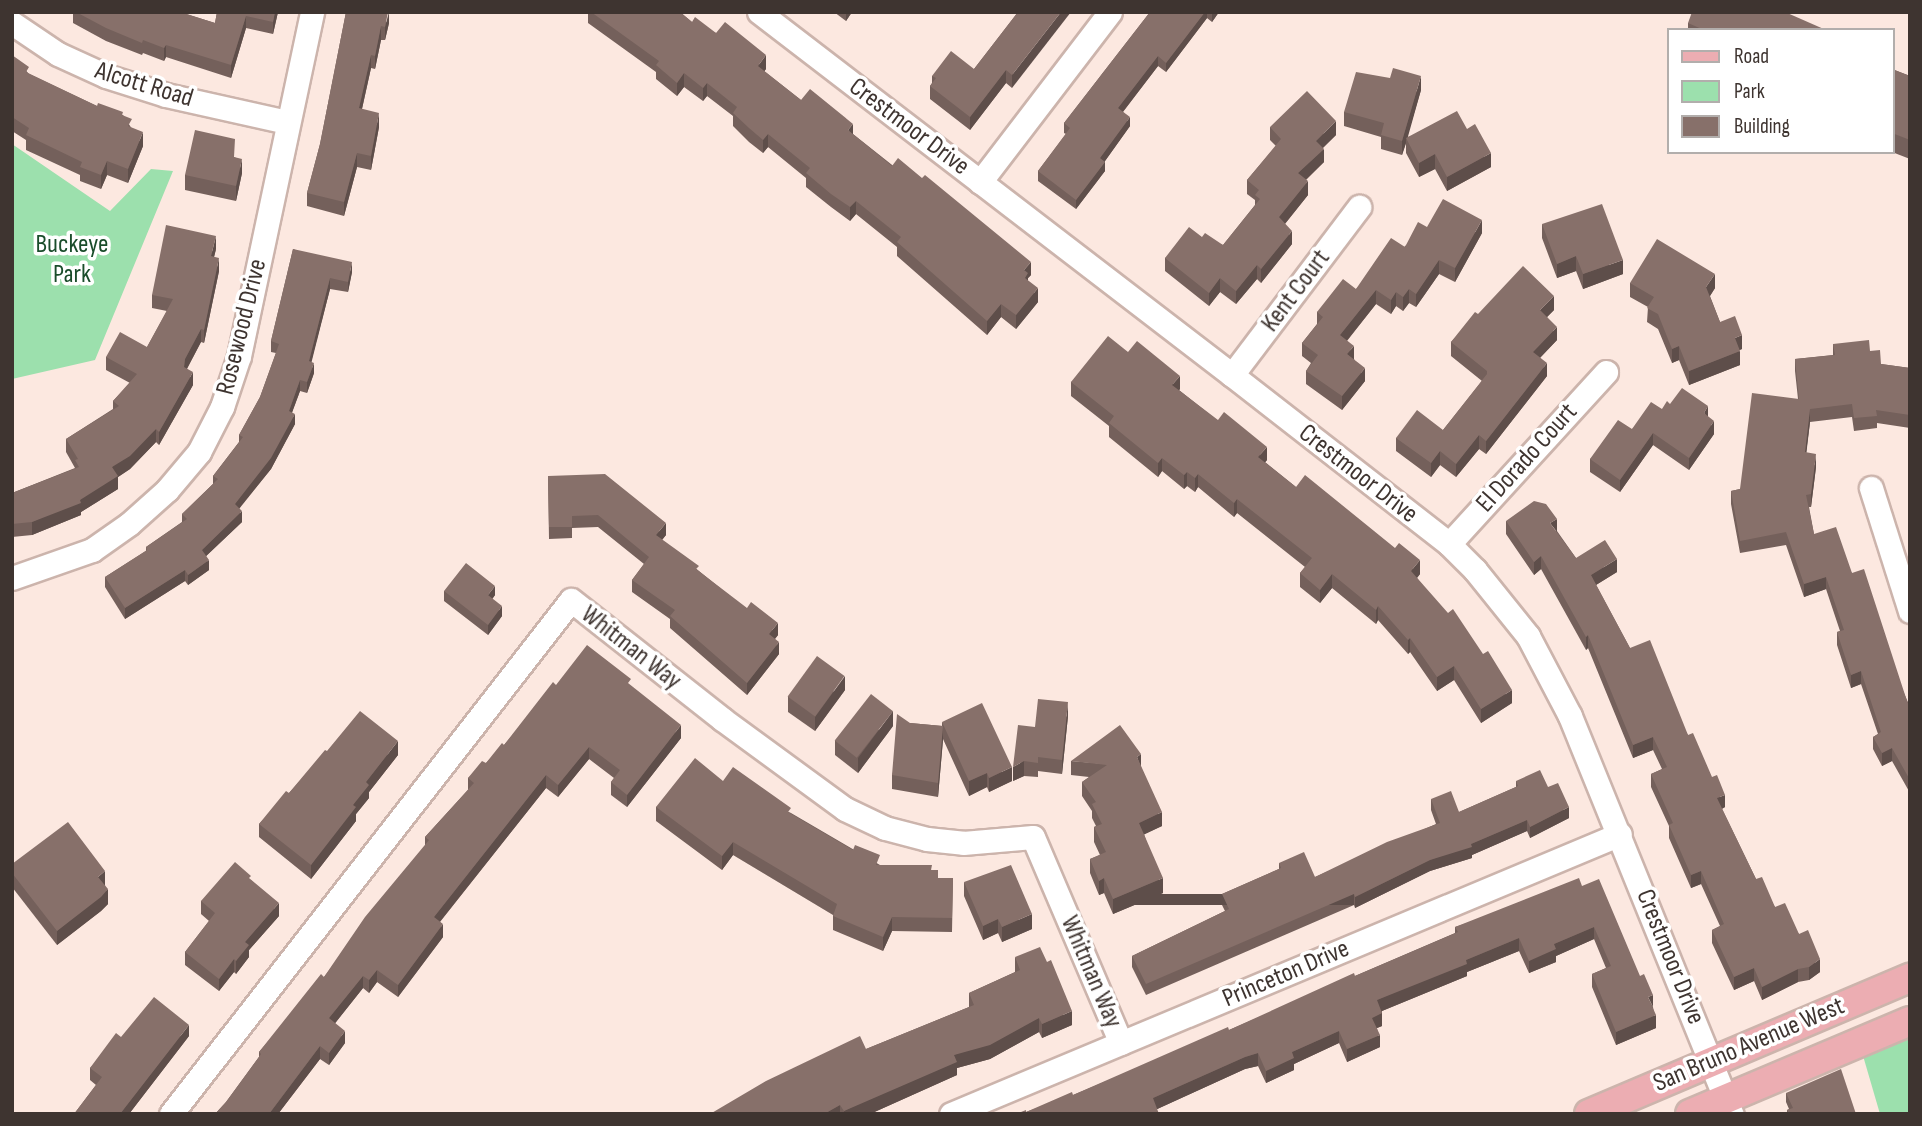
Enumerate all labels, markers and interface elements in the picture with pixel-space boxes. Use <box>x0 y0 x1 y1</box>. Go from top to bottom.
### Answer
legend <box>1666 28 1894 154</box>
text: Road <box>1734 44 1769 69</box>
street label: Alcott Road <box>91 55 197 115</box>
street label: Crestmoor Drive <box>843 72 975 182</box>
text: Park <box>1734 79 1765 104</box>
text: Building <box>1734 114 1790 139</box>
park label: Buckeye Park <box>36 229 108 290</box>
street label: Kent Court <box>1255 244 1337 338</box>
street label: Rosewood Drive <box>210 256 274 398</box>
street label: El Dorado Court <box>1470 397 1584 519</box>
street label: Crestmoor Drive <box>1292 418 1424 530</box>
street label: Whitman Way <box>575 599 687 697</box>
street label: Crestmoor Drive <box>1629 885 1711 1029</box>
street label: Whitman Way <box>1053 911 1129 1033</box>
street label: Princeton Drive <box>1218 933 1354 1015</box>
street label: San Bruno Avenue West <box>1649 991 1849 1099</box>

